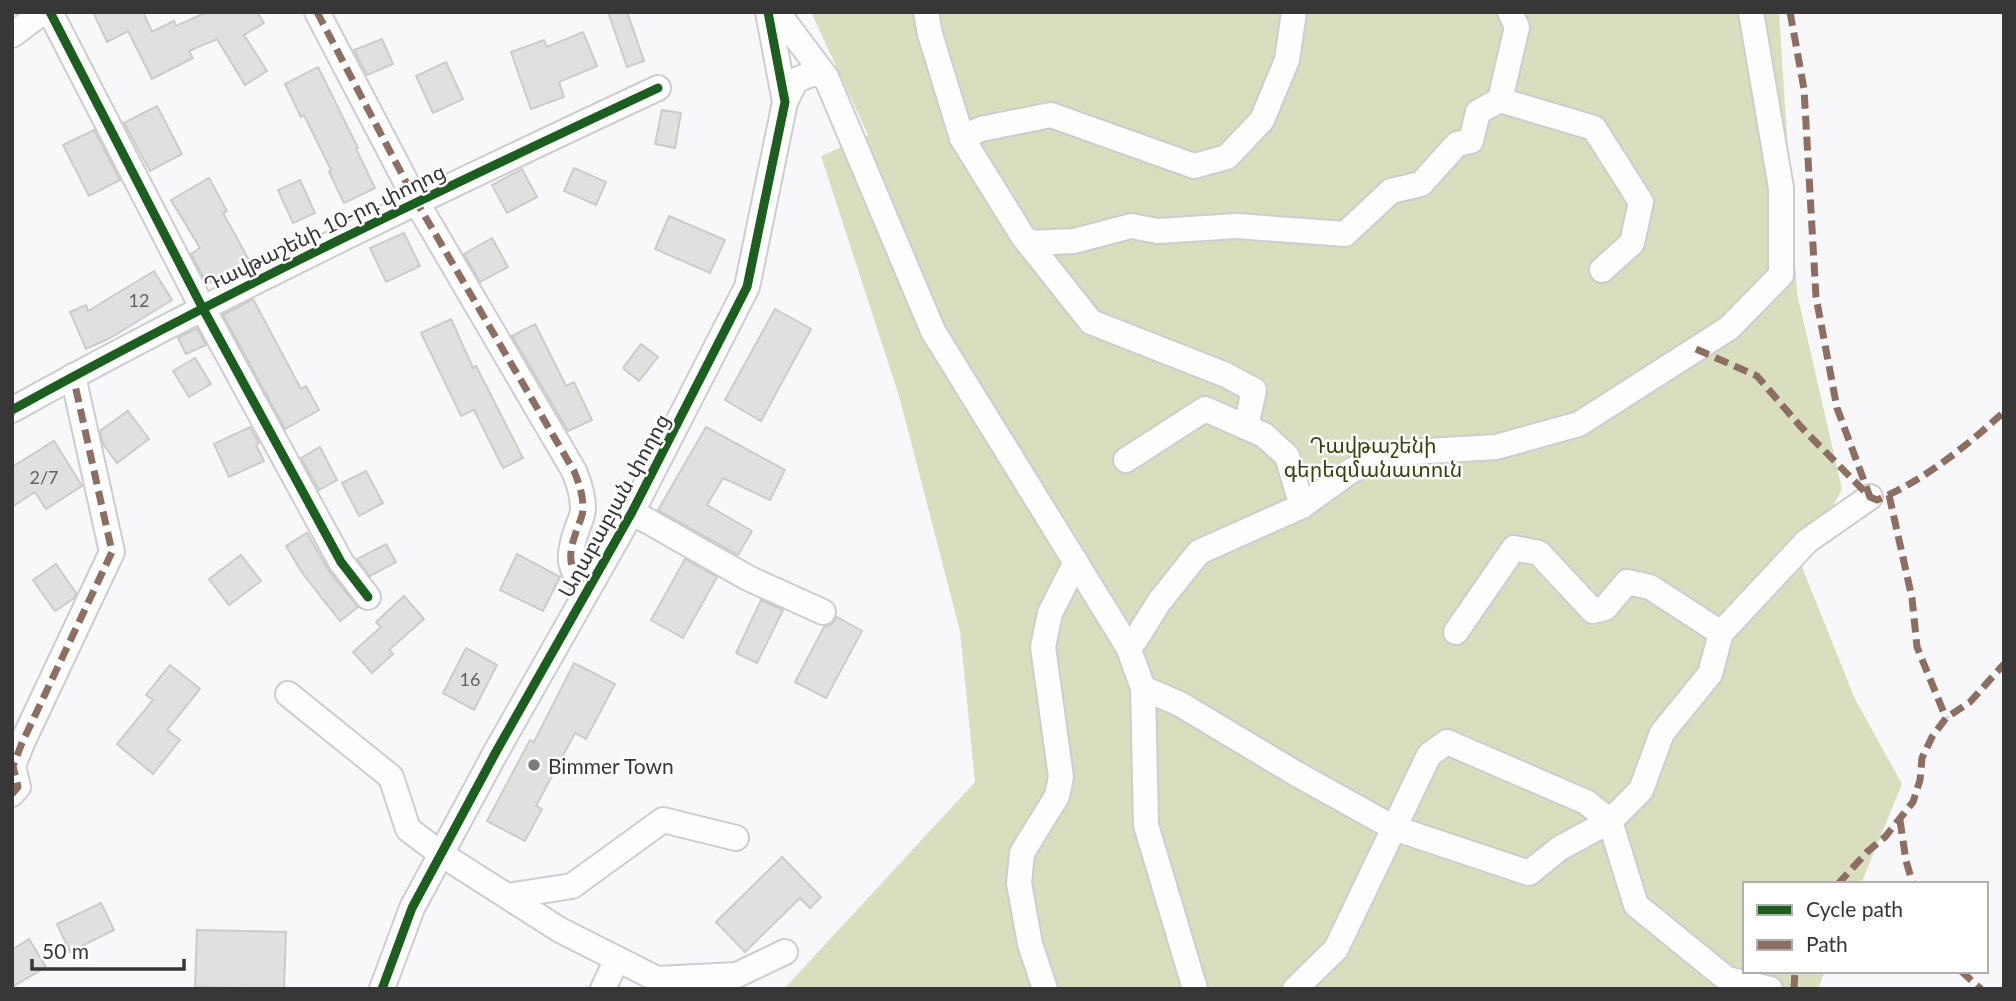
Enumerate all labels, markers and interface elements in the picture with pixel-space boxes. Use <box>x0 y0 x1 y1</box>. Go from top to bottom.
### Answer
street label: Դավթաշենի 10-րդ փողոց <box>199 158 449 297</box>
house number: 12 <box>129 289 149 311</box>
street label: Աղաբաբյան փողոց <box>552 409 675 602</box>
park label: Դավթաշենի գերեզմանատուն <box>1284 432 1462 482</box>
house number: 2/7 <box>29 466 59 488</box>
house number: 16 <box>460 668 480 690</box>
place label: Bimmer Town <box>548 753 674 778</box>
marker: Bimmer Town <box>526 757 542 773</box>
legend <box>1743 882 1988 973</box>
text: Cycle path <box>1806 896 1903 921</box>
scale bar <box>32 928 184 972</box>
text: Path <box>1806 931 1848 956</box>
text: 50 m <box>42 938 89 963</box>

